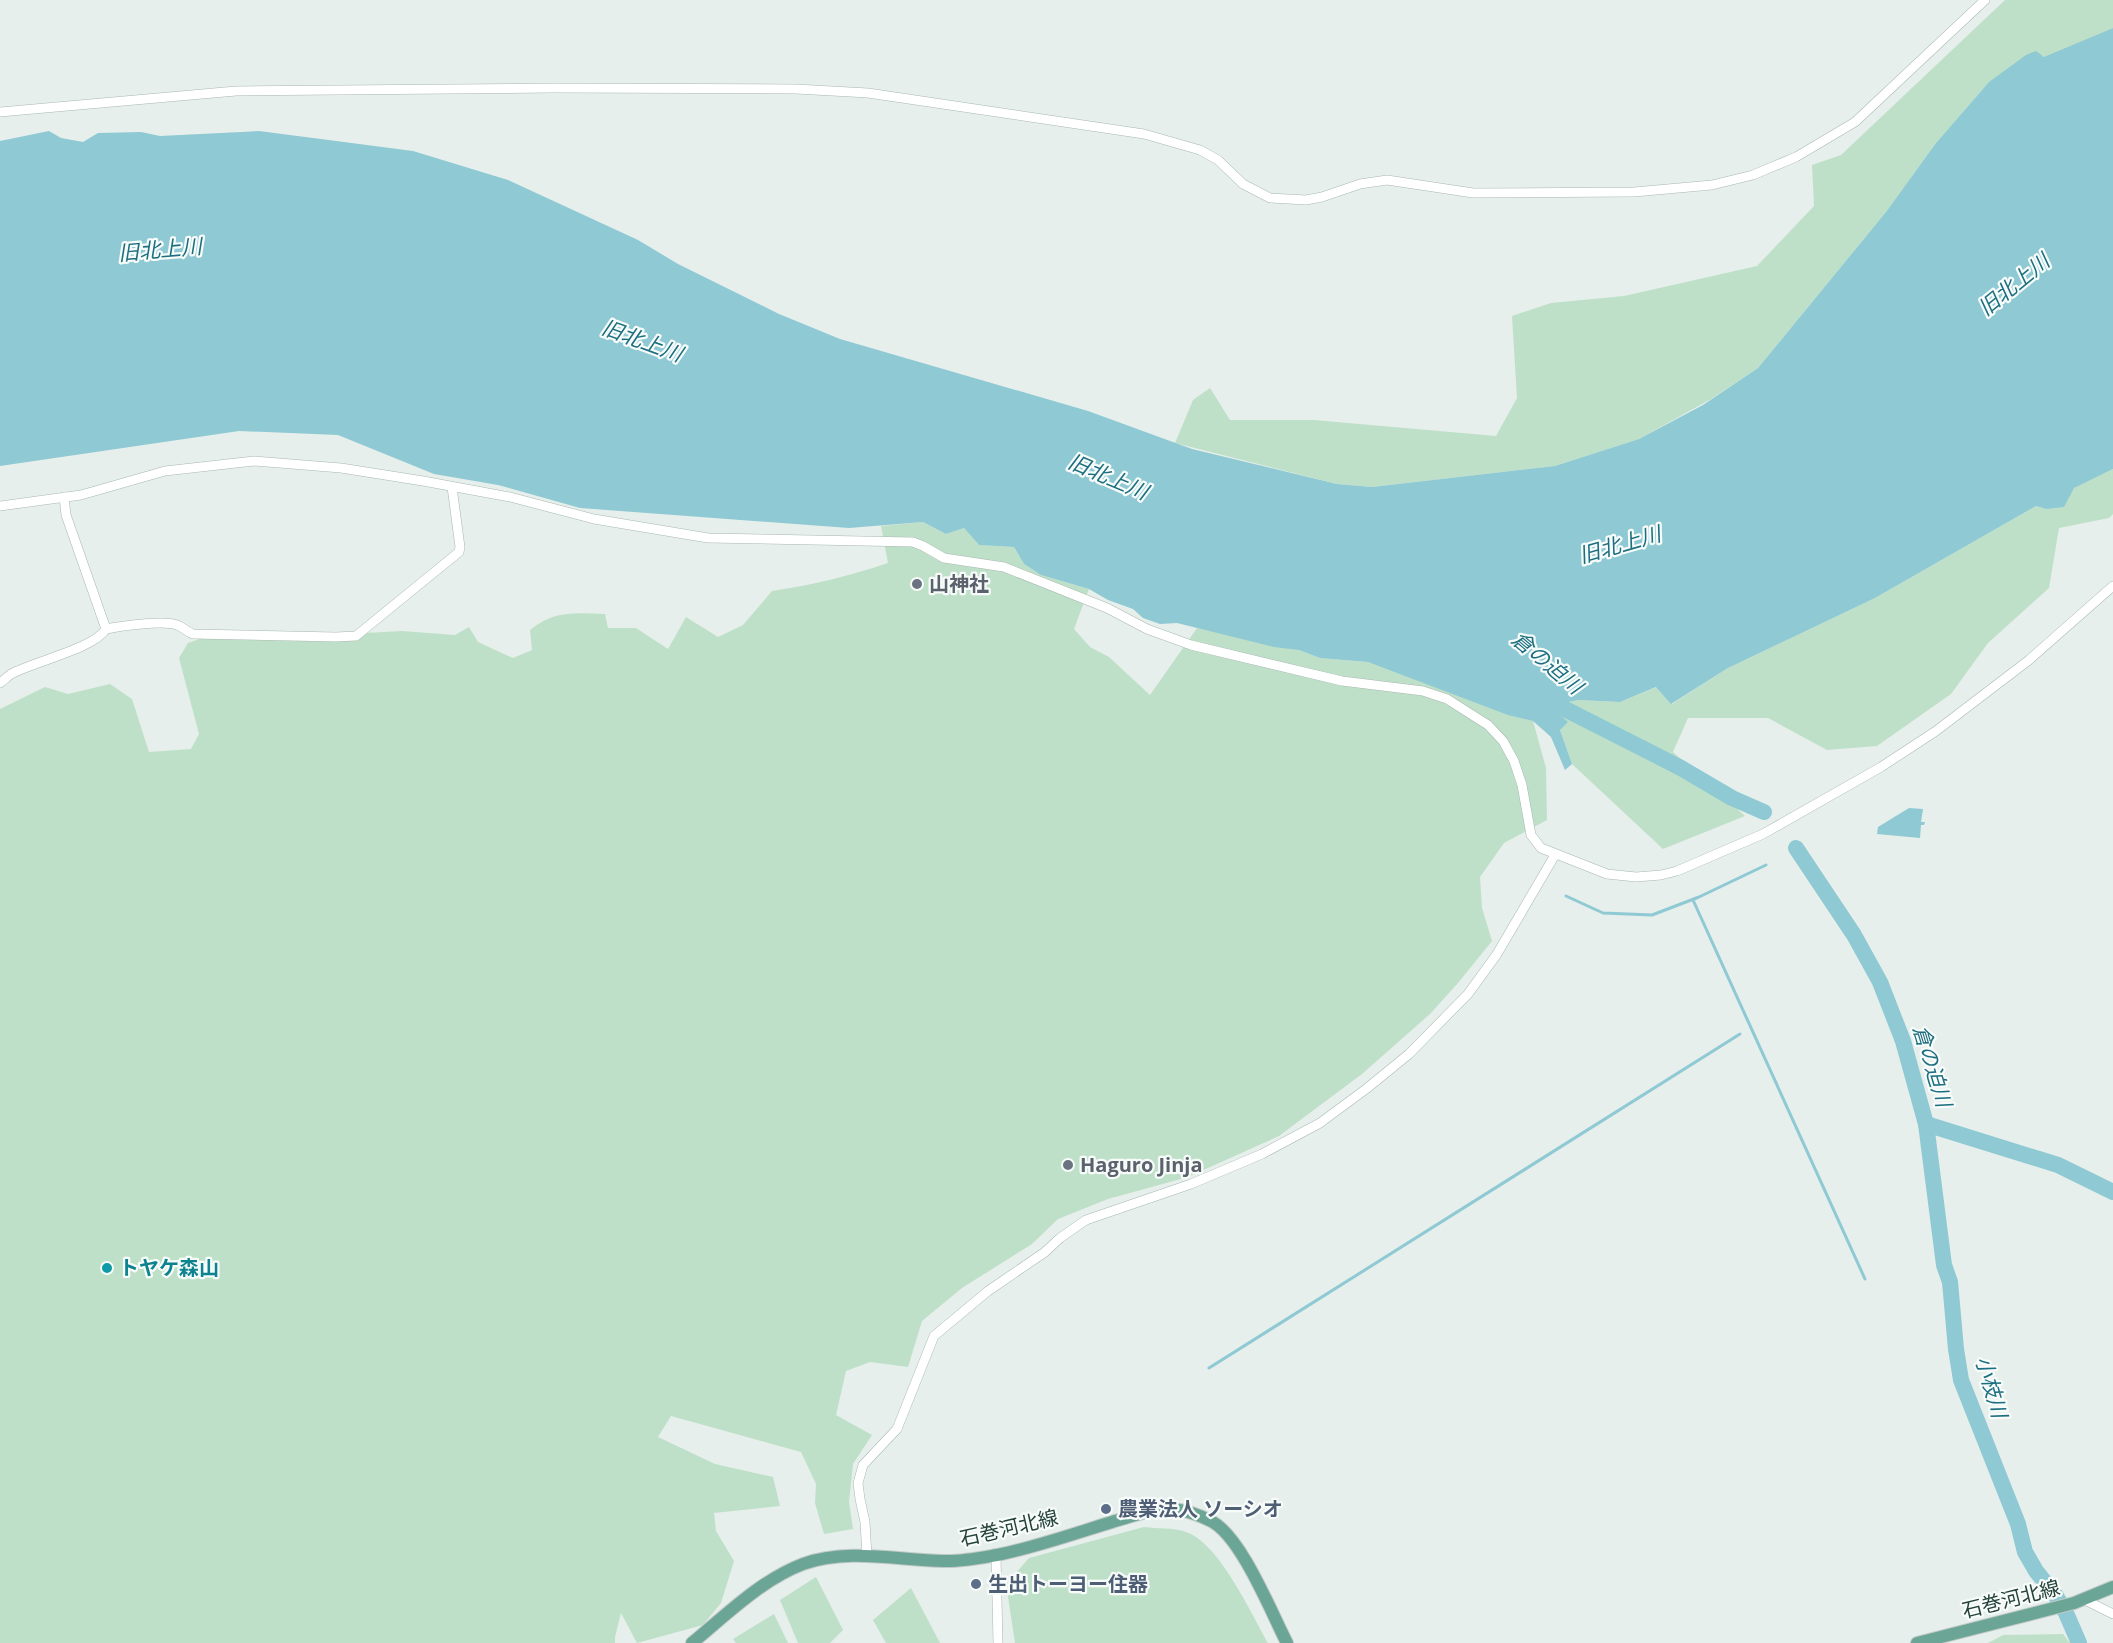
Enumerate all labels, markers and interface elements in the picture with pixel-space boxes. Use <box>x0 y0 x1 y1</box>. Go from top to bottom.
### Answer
water label: 旧北上川 <box>117 231 205 267</box>
water label: 旧北上川 <box>1972 246 2056 322</box>
water label: 旧北上川 <box>598 313 688 368</box>
water label: 旧北上川 <box>1064 447 1154 506</box>
water label: 旧北上川 <box>1575 518 1666 569</box>
place label: 山神社 <box>929 570 989 597</box>
marker: 山神社 <box>910 577 924 591</box>
water label: 倉の迫川 <box>1506 625 1590 701</box>
water label: 倉の迫川 <box>1907 1021 1959 1112</box>
place label: Haguro Jinja <box>1080 1151 1203 1178</box>
marker: Haguro Jinja <box>1061 1158 1075 1172</box>
place label: トヤケ森山 <box>119 1254 219 1281</box>
marker: トヤケ森山 <box>100 1261 114 1275</box>
water label: 小枝川 <box>1970 1353 2015 1423</box>
place label: 農業法人 ソーシオ <box>1118 1495 1283 1522</box>
marker: 農業法人 ソーシオ <box>1099 1502 1113 1516</box>
street label: 石巻河北線 <box>957 1503 1061 1552</box>
place label: 生出トーヨー住器 <box>988 1570 1148 1597</box>
street label: 石巻河北線 <box>1959 1573 2063 1624</box>
marker: 生出トーヨー住器 <box>969 1577 983 1591</box>

